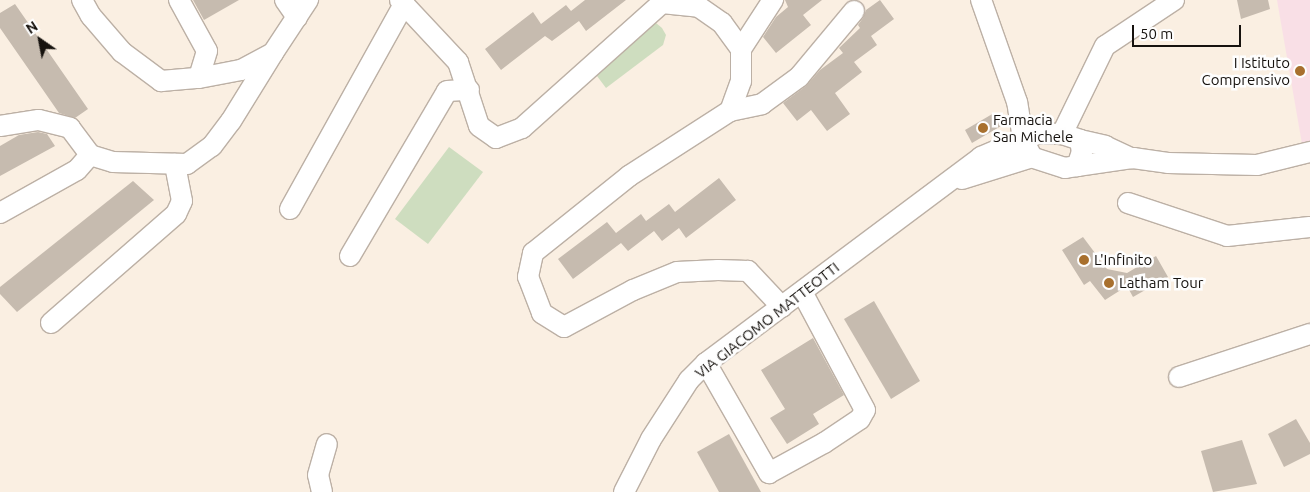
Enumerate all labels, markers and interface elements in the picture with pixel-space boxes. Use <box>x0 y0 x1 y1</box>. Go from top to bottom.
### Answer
north arrow <box>15 15 65 65</box>
scale bar <box>1135 15 1244 47</box>
text: N <box>23 18 41 37</box>
text: 50 m <box>1140 25 1173 42</box>
place label: I Istituto Comprensivo <box>1202 53 1290 88</box>
marker: I Istituto Comprensivo <box>1294 65 1306 77</box>
place label: Farmacia San Michele <box>993 110 1073 145</box>
marker: Farmacia San Michele <box>977 122 989 134</box>
place label: L'Infinito <box>1094 251 1152 269</box>
marker: L'Infinito <box>1078 254 1090 266</box>
street label: VIA GIACOMO MATTEOTTI <box>691 258 843 382</box>
place label: Latham Tour <box>1119 274 1204 292</box>
marker: Latham Tour <box>1103 277 1115 289</box>

